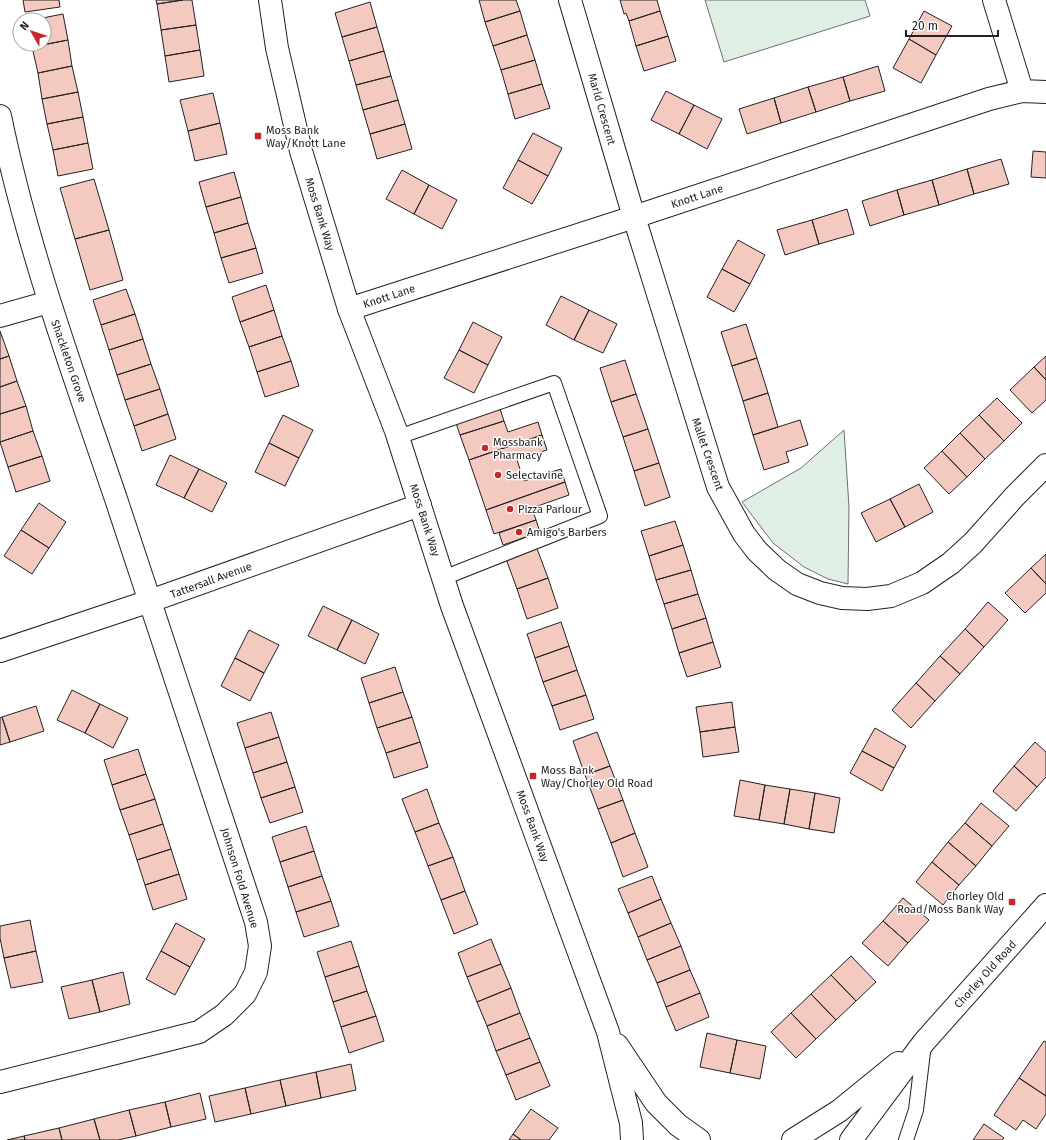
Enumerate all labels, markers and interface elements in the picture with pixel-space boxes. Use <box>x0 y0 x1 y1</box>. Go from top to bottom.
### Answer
north arrow <box>12 12 52 52</box>
scale bar <box>906 12 998 38</box>
text: N <box>17 19 32 33</box>
text: 20 m <box>912 19 938 33</box>
street label: Marld Crescent <box>585 72 618 146</box>
place label: Moss Bank Way/Knott Lane <box>266 124 346 150</box>
marker: Moss Bank Way/Knott Lane <box>253 131 263 141</box>
street label: Moss Bank Way <box>302 176 337 253</box>
street label: Knott Lane <box>669 182 725 211</box>
street label: Knott Lane <box>361 282 417 311</box>
street label: Shackleton Grove <box>48 318 89 404</box>
street label: Mallet Crescent <box>689 416 726 492</box>
place label: Mossbank Pharmacy <box>493 436 543 462</box>
marker: Mossbank Pharmacy <box>480 443 490 453</box>
place label: Selectavine <box>506 469 563 482</box>
marker: Selectavine <box>493 470 503 480</box>
street label: Moss Bank Way <box>407 482 443 559</box>
place label: Pizza Parlour <box>518 503 583 516</box>
marker: Pizza Parlour <box>505 504 515 514</box>
place label: Amigo's Barbers <box>527 526 607 539</box>
marker: Amigo's Barbers <box>514 527 524 537</box>
street label: Tattersall Avenue <box>169 560 254 601</box>
place label: Moss Bank Way/Chorley Old Road <box>541 764 653 790</box>
marker: Moss Bank Way/Chorley Old Road <box>528 771 538 781</box>
street label: Moss Bank Way <box>513 788 552 865</box>
street label: Johnson Fold Avenue <box>218 826 261 930</box>
place label: Chorley Old Road/Moss Bank Way <box>897 890 1005 916</box>
marker: Chorley Old Road/Moss Bank Way <box>1007 897 1017 907</box>
street label: Chorley Old Road <box>952 938 1019 1011</box>

